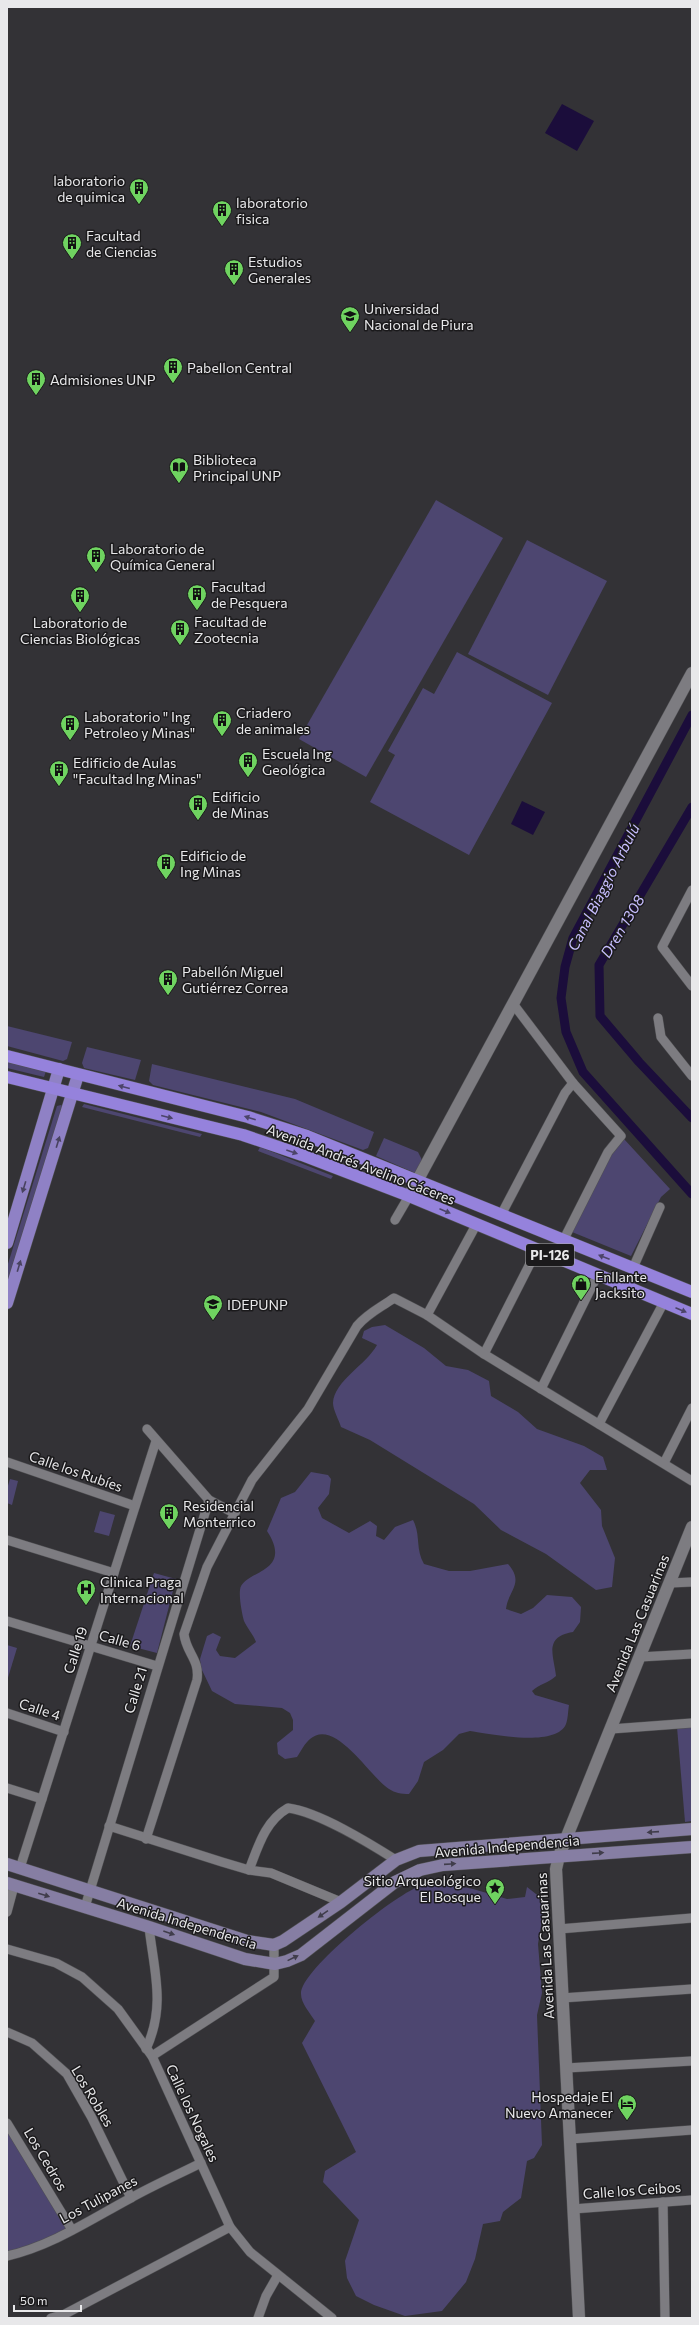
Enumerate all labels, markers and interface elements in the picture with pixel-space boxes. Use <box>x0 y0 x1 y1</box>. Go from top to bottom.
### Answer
place label: laboratorio de quimica <box>53 172 125 205</box>
building icon: laboratorio de quimica <box>128 177 150 205</box>
place label: laboratorio fisica <box>236 194 308 227</box>
building icon: laboratorio fisica <box>211 199 233 227</box>
place label: Facultad de Ciencias <box>86 227 157 260</box>
building icon: Facultad de Ciencias <box>61 232 83 260</box>
place label: Estudios Generales <box>248 253 311 286</box>
building icon: Estudios Generales <box>223 258 245 286</box>
place label: Universidad Nacional de Piura <box>364 300 473 333</box>
school or university icon: Universidad Nacional de Piura <box>339 305 361 333</box>
building icon: Pabellon Central <box>162 356 184 384</box>
place label: Pabellon Central <box>187 359 292 376</box>
building icon: Admisiones UNP <box>25 368 47 396</box>
place label: Admisiones UNP <box>50 371 156 388</box>
place label: Biblioteca Principal UNP <box>193 451 281 484</box>
library icon: Biblioteca Principal UNP <box>168 456 190 484</box>
place label: Laboratorio de Química General <box>110 540 215 573</box>
building icon: Laboratorio de Química General <box>85 545 107 573</box>
place label: Facultad de Pesquera <box>211 578 288 611</box>
building icon: Facultad de Pesquera <box>186 583 208 611</box>
building icon: Laboratorio de Ciencias Biológicas <box>69 585 91 613</box>
place label: Facultad de Zootecnia <box>194 613 267 646</box>
place label: Laboratorio de Ciencias Biológicas <box>20 614 140 647</box>
building icon: Facultad de Zootecnia <box>169 618 191 646</box>
place label: Criadero de animales <box>236 704 310 737</box>
place label: Laboratorio " Ing Petroleo y Minas" <box>84 708 195 741</box>
building icon: Criadero de animales <box>211 709 233 737</box>
building icon: Laboratorio " Ing Petroleo y Minas" <box>59 713 81 741</box>
place label: Escuela Ing Geológica <box>262 745 332 778</box>
building icon: Escuela Ing Geológica <box>237 750 259 778</box>
place label: Edificio de Aulas "Facultad Ing Minas" <box>73 754 202 787</box>
building icon: Edificio de Aulas "Facultad Ing Minas" <box>48 759 70 787</box>
place label: Edificio de Minas <box>212 788 269 821</box>
building icon: Edificio de Minas <box>187 793 209 821</box>
water label: Canal Biaggio Arbulú <box>563 820 643 954</box>
place label: Edificio de Ing Minas <box>180 847 246 880</box>
building icon: Edificio de Ing Minas <box>155 852 177 880</box>
water label: Dren 1308 <box>596 891 648 961</box>
place label: Pabellón Miguel Gutiérrez Correa <box>182 963 288 996</box>
building icon: Pabellón Miguel Gutiérrez Correa <box>157 968 179 996</box>
one-way arrow <box>118 1083 131 1089</box>
one-way arrow <box>161 1114 173 1120</box>
one-way arrow <box>244 1115 256 1121</box>
street label: Avenida Andrés Avelino Cáceres <box>264 1120 458 1208</box>
one-way arrow <box>55 1136 61 1148</box>
one-way arrow <box>287 1149 299 1155</box>
one-way arrow <box>21 1182 27 1194</box>
one-way arrow <box>439 1208 450 1214</box>
road number: PI-126 <box>526 1244 574 1266</box>
one-way arrow <box>597 1253 609 1259</box>
one-way arrow <box>16 1260 22 1272</box>
place label: Enllante Jacksito <box>595 1268 647 1301</box>
shop icon: Enllante Jacksito <box>570 1273 592 1301</box>
school or university icon: IDEPUNP <box>202 1293 224 1321</box>
place label: IDEPUNP <box>227 1296 288 1313</box>
one-way arrow <box>675 1307 687 1313</box>
street label: Calle los Rubíes <box>27 1447 125 1495</box>
place label: Residencial Monterrico <box>183 1497 256 1530</box>
building icon: Residencial Monterrico <box>158 1502 180 1530</box>
street label: Avenida Las Casuarinas <box>602 1552 672 1694</box>
place label: Clinica Praga Internacional <box>100 1573 184 1606</box>
hospital icon: Clinica Praga Internacional <box>75 1578 97 1606</box>
street label: Calle 19 <box>59 1624 91 1676</box>
street label: Calle 6 <box>97 1626 143 1654</box>
street label: Calle 21 <box>120 1665 150 1715</box>
street label: Calle 4 <box>17 1694 63 1724</box>
one-way arrow <box>647 1829 659 1836</box>
street label: Avenida Independencia <box>434 1831 580 1861</box>
one-way arrow <box>592 1850 604 1857</box>
one-way arrow <box>444 1861 456 1868</box>
place label: Sitio Arqueológico El Bosque <box>364 1872 481 1905</box>
street label: Avenida Las Casuarinas <box>533 1872 557 2020</box>
place icon: Sitio Arqueológico El Bosque <box>484 1877 506 1905</box>
one-way arrow <box>39 1892 51 1898</box>
street label: Avenida Independencia <box>115 1894 259 1952</box>
one-way arrow <box>318 1910 328 1918</box>
one-way arrow <box>163 1930 175 1936</box>
one-way arrow <box>287 1955 299 1961</box>
street label: Calle los Nogales <box>163 2061 223 2165</box>
street label: Los Robles <box>68 2062 118 2130</box>
place label: Hospedaje El Nuevo Amanecer <box>505 2088 613 2121</box>
hotel icon: Hospedaje El Nuevo Amanecer <box>616 2093 638 2121</box>
street label: Los Cedros <box>21 2124 71 2194</box>
street label: Los Tulipanes <box>56 2171 140 2227</box>
street label: Calle los Ceibos <box>582 2178 682 2202</box>
scale bar <box>14 2287 81 2313</box>
text: 50 m <box>20 2293 48 2307</box>

